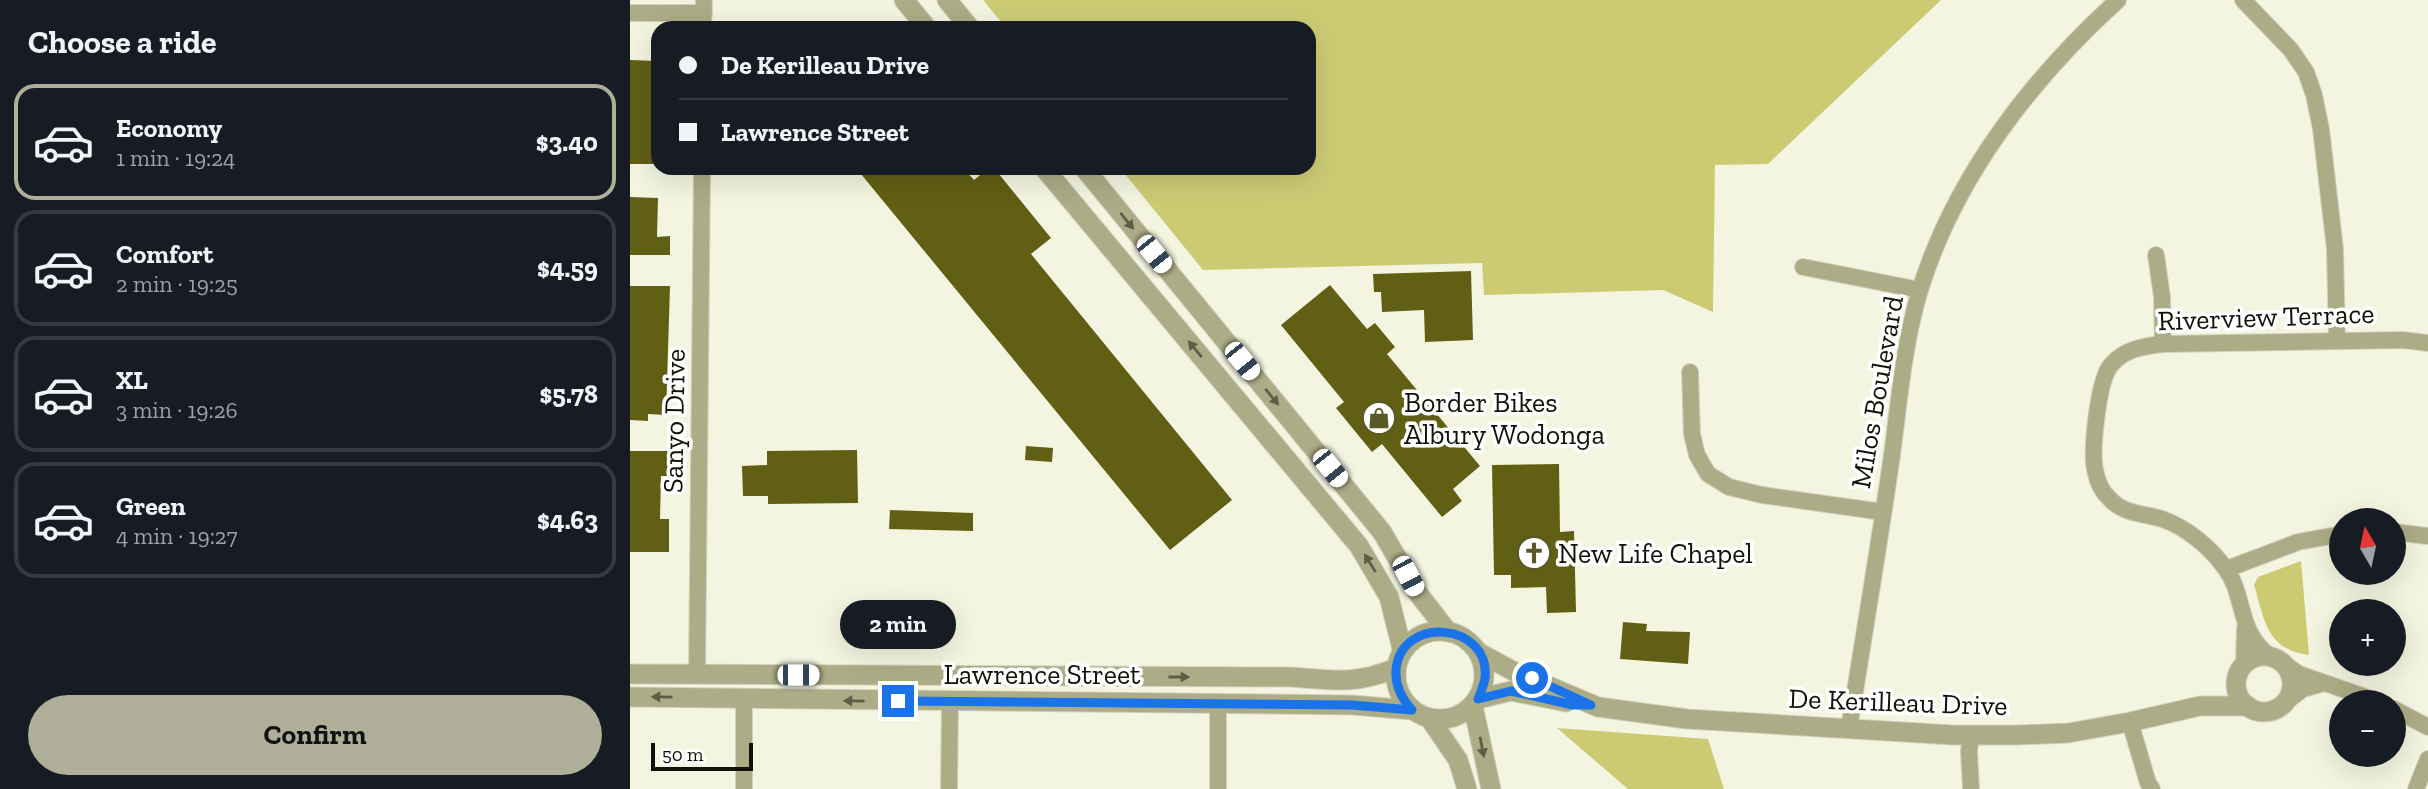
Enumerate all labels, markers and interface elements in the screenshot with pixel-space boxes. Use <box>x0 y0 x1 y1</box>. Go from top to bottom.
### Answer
text: Choose a ride <box>28 23 216 61</box>
text: De Kerilleau Drive <box>721 49 929 81</box>
icon: car <box>32 111 95 174</box>
text: Economy <box>116 112 222 144</box>
text: Lawrence Street <box>721 116 909 148</box>
text: $3.40 <box>536 126 598 158</box>
text: 1 min · 19:24 <box>116 144 236 172</box>
one-way arrow <box>1120 211 1135 229</box>
car <box>1133 231 1176 277</box>
icon: car <box>32 237 95 300</box>
text: Comfort <box>116 238 213 270</box>
text: $4.59 <box>537 252 598 284</box>
text: 2 min · 19:25 <box>116 270 238 298</box>
street label: Milos Boulevard <box>1844 293 1910 491</box>
street label: Riverview Terrace <box>2157 297 2375 337</box>
car <box>1221 338 1264 384</box>
one-way arrow <box>1188 341 1203 358</box>
street label: Sanyo Drive <box>656 349 692 493</box>
icon: car <box>32 363 95 426</box>
text: XL <box>116 364 148 396</box>
text: $5.78 <box>540 378 598 410</box>
place label: Border Bikes Albury Wodonga <box>1404 386 1605 451</box>
one-way arrow <box>1264 387 1279 405</box>
text: 3 min · 19:26 <box>116 396 238 424</box>
shop icon: Border Bikes Albury Wodonga <box>1360 399 1398 437</box>
car <box>1309 445 1352 491</box>
icon: car <box>32 489 95 552</box>
text: Green <box>116 490 186 522</box>
text: $4.63 <box>537 504 598 536</box>
north arrow <box>2329 508 2406 584</box>
map controls <box>2329 508 2406 767</box>
text: 4 min · 19:27 <box>116 522 237 550</box>
church icon: New Life Chapel <box>1515 534 1553 572</box>
place label: New Life Chapel <box>1558 537 1753 570</box>
car <box>1389 553 1428 599</box>
one-way arrow <box>1363 554 1376 573</box>
button: + <box>2329 599 2406 676</box>
callout: 2 min <box>840 600 956 648</box>
text: 2 min <box>869 610 927 638</box>
street label: Lawrence Street <box>944 658 1141 691</box>
route start <box>1516 662 1548 694</box>
car <box>778 665 820 686</box>
one-way arrow <box>1169 671 1191 683</box>
street label: De Kerilleau Drive <box>1788 682 2008 722</box>
route end <box>882 685 914 717</box>
button: − <box>2329 690 2406 767</box>
one-way arrow <box>651 692 673 703</box>
button: Confirm <box>28 695 602 775</box>
one-way arrow <box>842 695 864 706</box>
one-way arrow <box>1476 736 1487 758</box>
scale bar <box>651 740 752 772</box>
text: 50 m <box>662 743 703 766</box>

